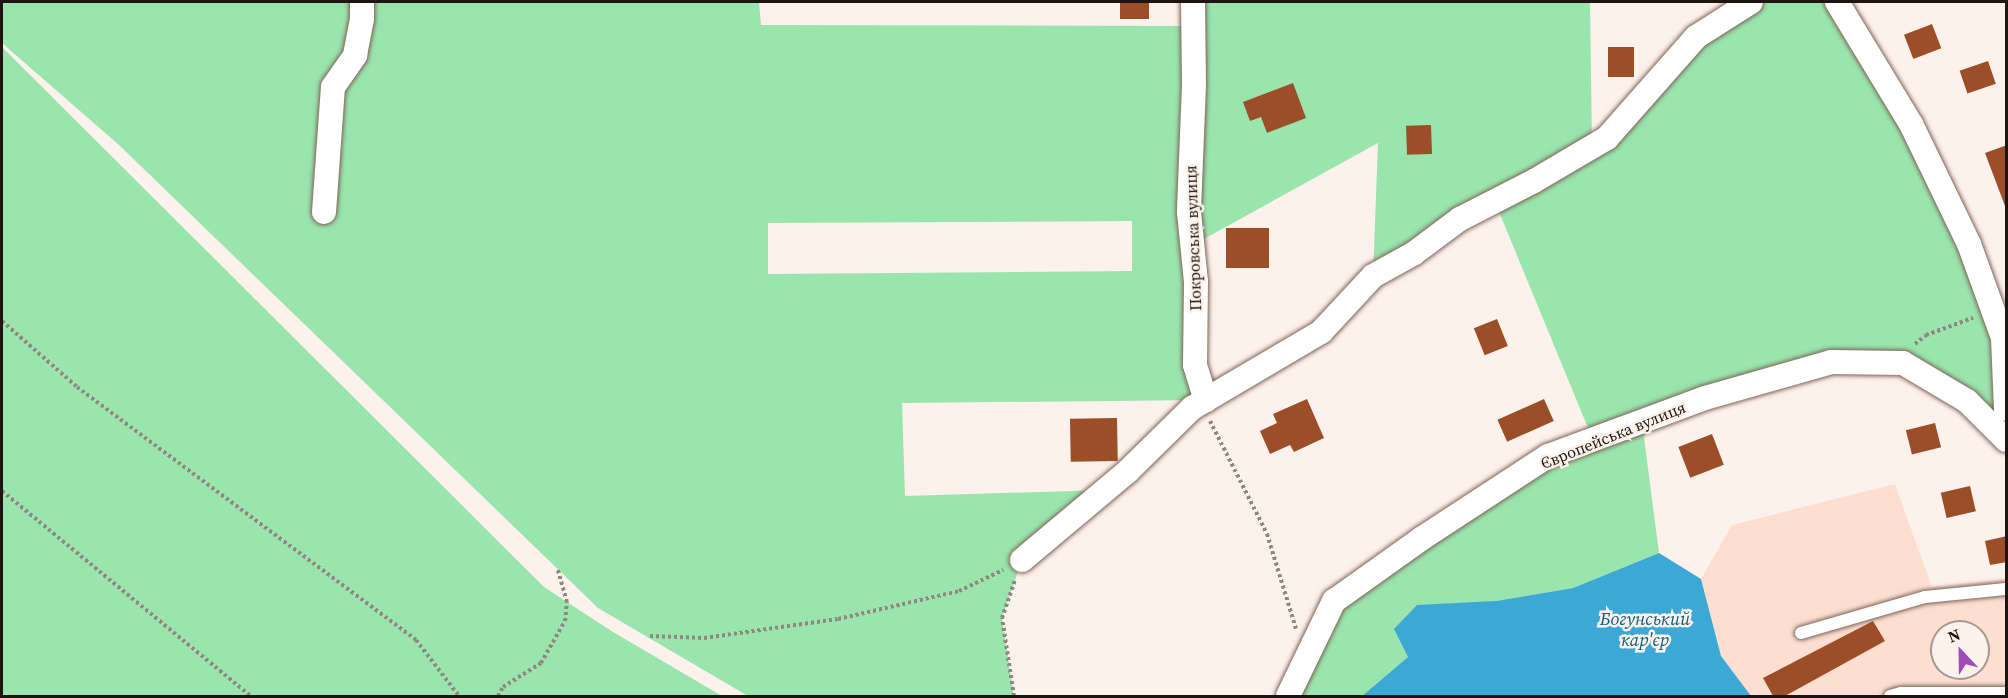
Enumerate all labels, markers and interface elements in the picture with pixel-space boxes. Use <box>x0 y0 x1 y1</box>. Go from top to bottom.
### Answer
street label: Покровська вулиця <box>1181 165 1205 311</box>
street label: Європейська вулиця <box>1538 397 1688 473</box>
water label: Богунський кар'єр <box>1600 609 1690 652</box>
north arrow <box>1930 620 1990 680</box>
text: N <box>1944 623 1964 648</box>

